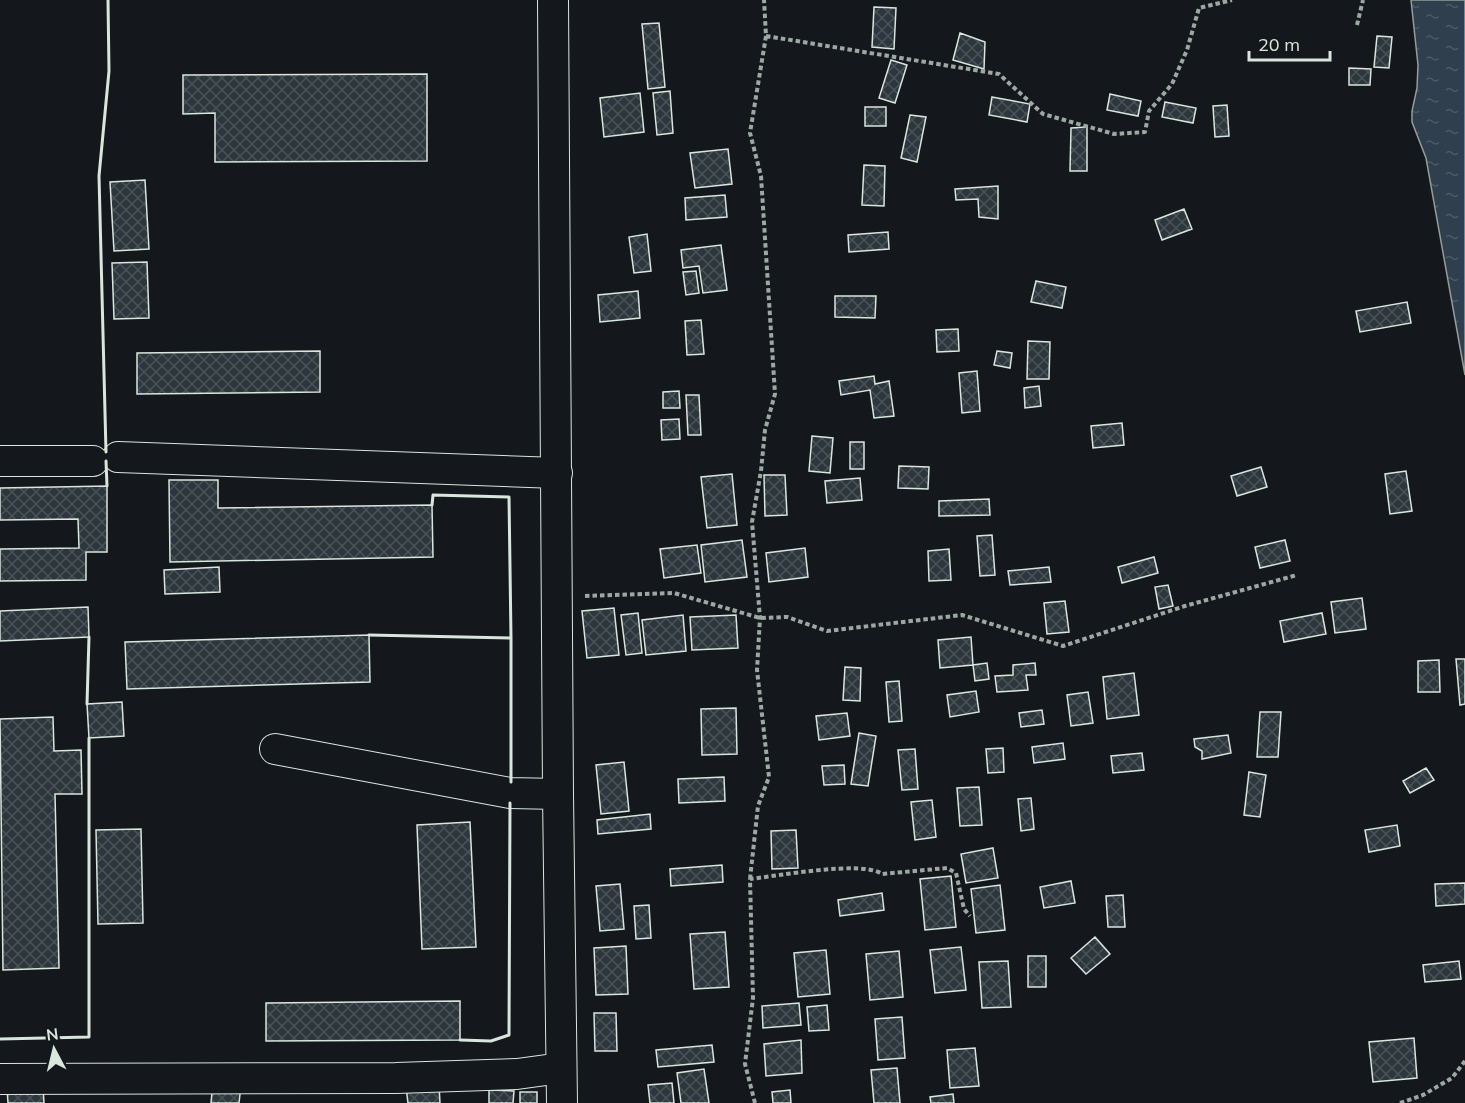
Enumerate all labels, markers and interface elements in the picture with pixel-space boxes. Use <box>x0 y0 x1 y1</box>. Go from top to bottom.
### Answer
scale bar <box>1249 24 1330 62</box>
text: 20 m <box>1258 33 1300 56</box>
north arrow <box>24 1019 84 1079</box>
text: N <box>45 1023 59 1045</box>

